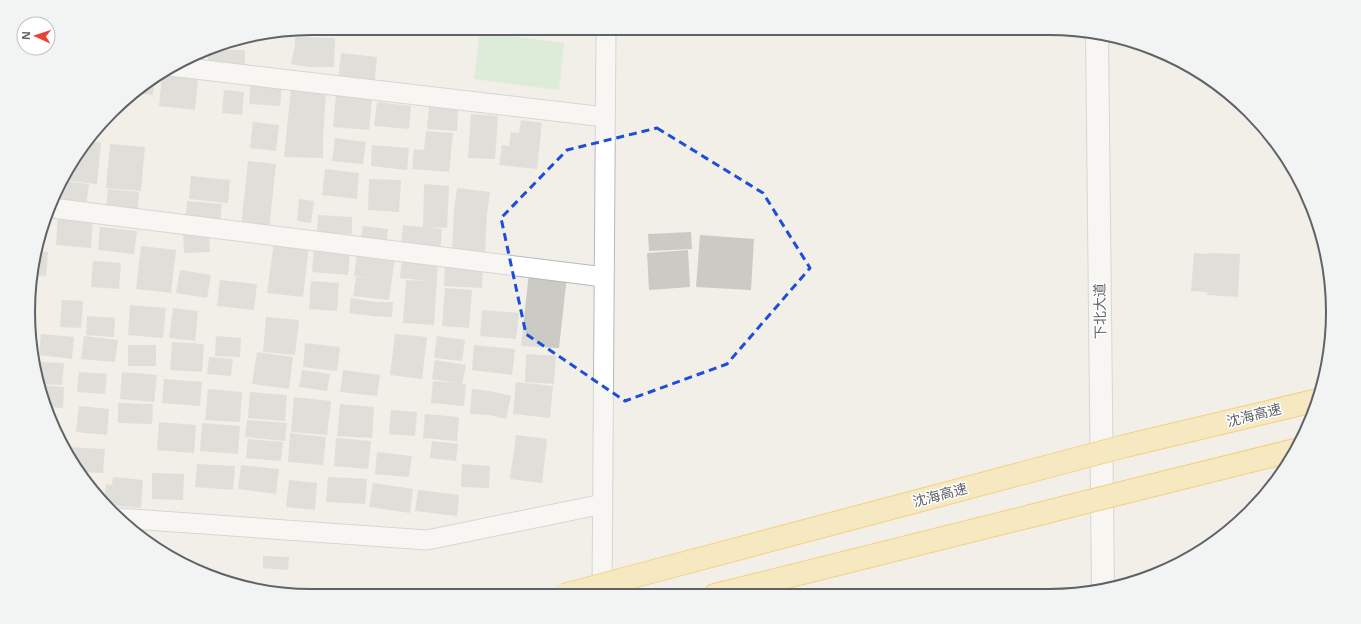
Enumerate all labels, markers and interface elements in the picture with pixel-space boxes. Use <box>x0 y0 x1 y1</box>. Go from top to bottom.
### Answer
north arrow <box>16 16 56 56</box>
text: N <box>18 31 33 40</box>
street label: 下北大道 <box>1090 283 1109 339</box>
street label: 沈海高速 <box>1224 399 1283 431</box>
street label: 沈海高速 <box>910 478 969 511</box>

